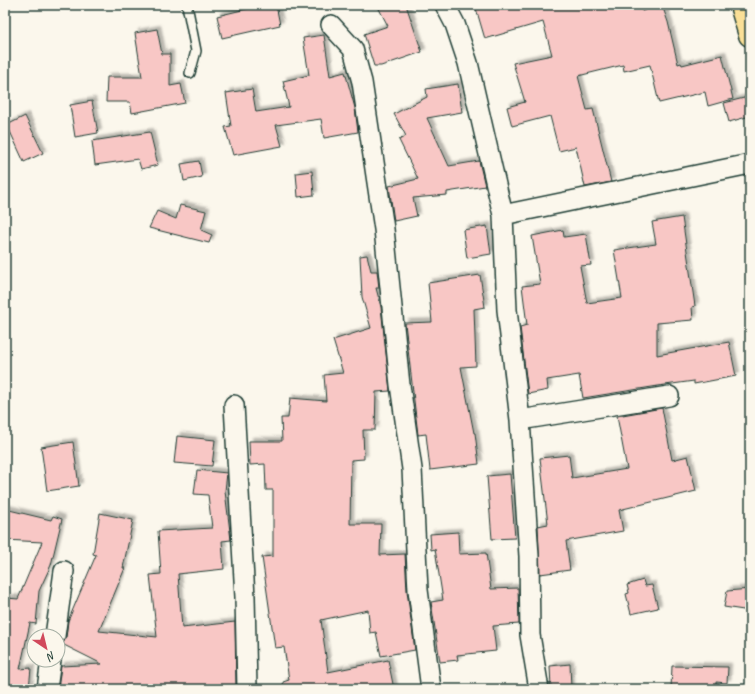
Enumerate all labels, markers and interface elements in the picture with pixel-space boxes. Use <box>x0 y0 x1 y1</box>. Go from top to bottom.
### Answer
north arrow <box>26 628 66 668</box>
text: N <box>43 649 59 665</box>

